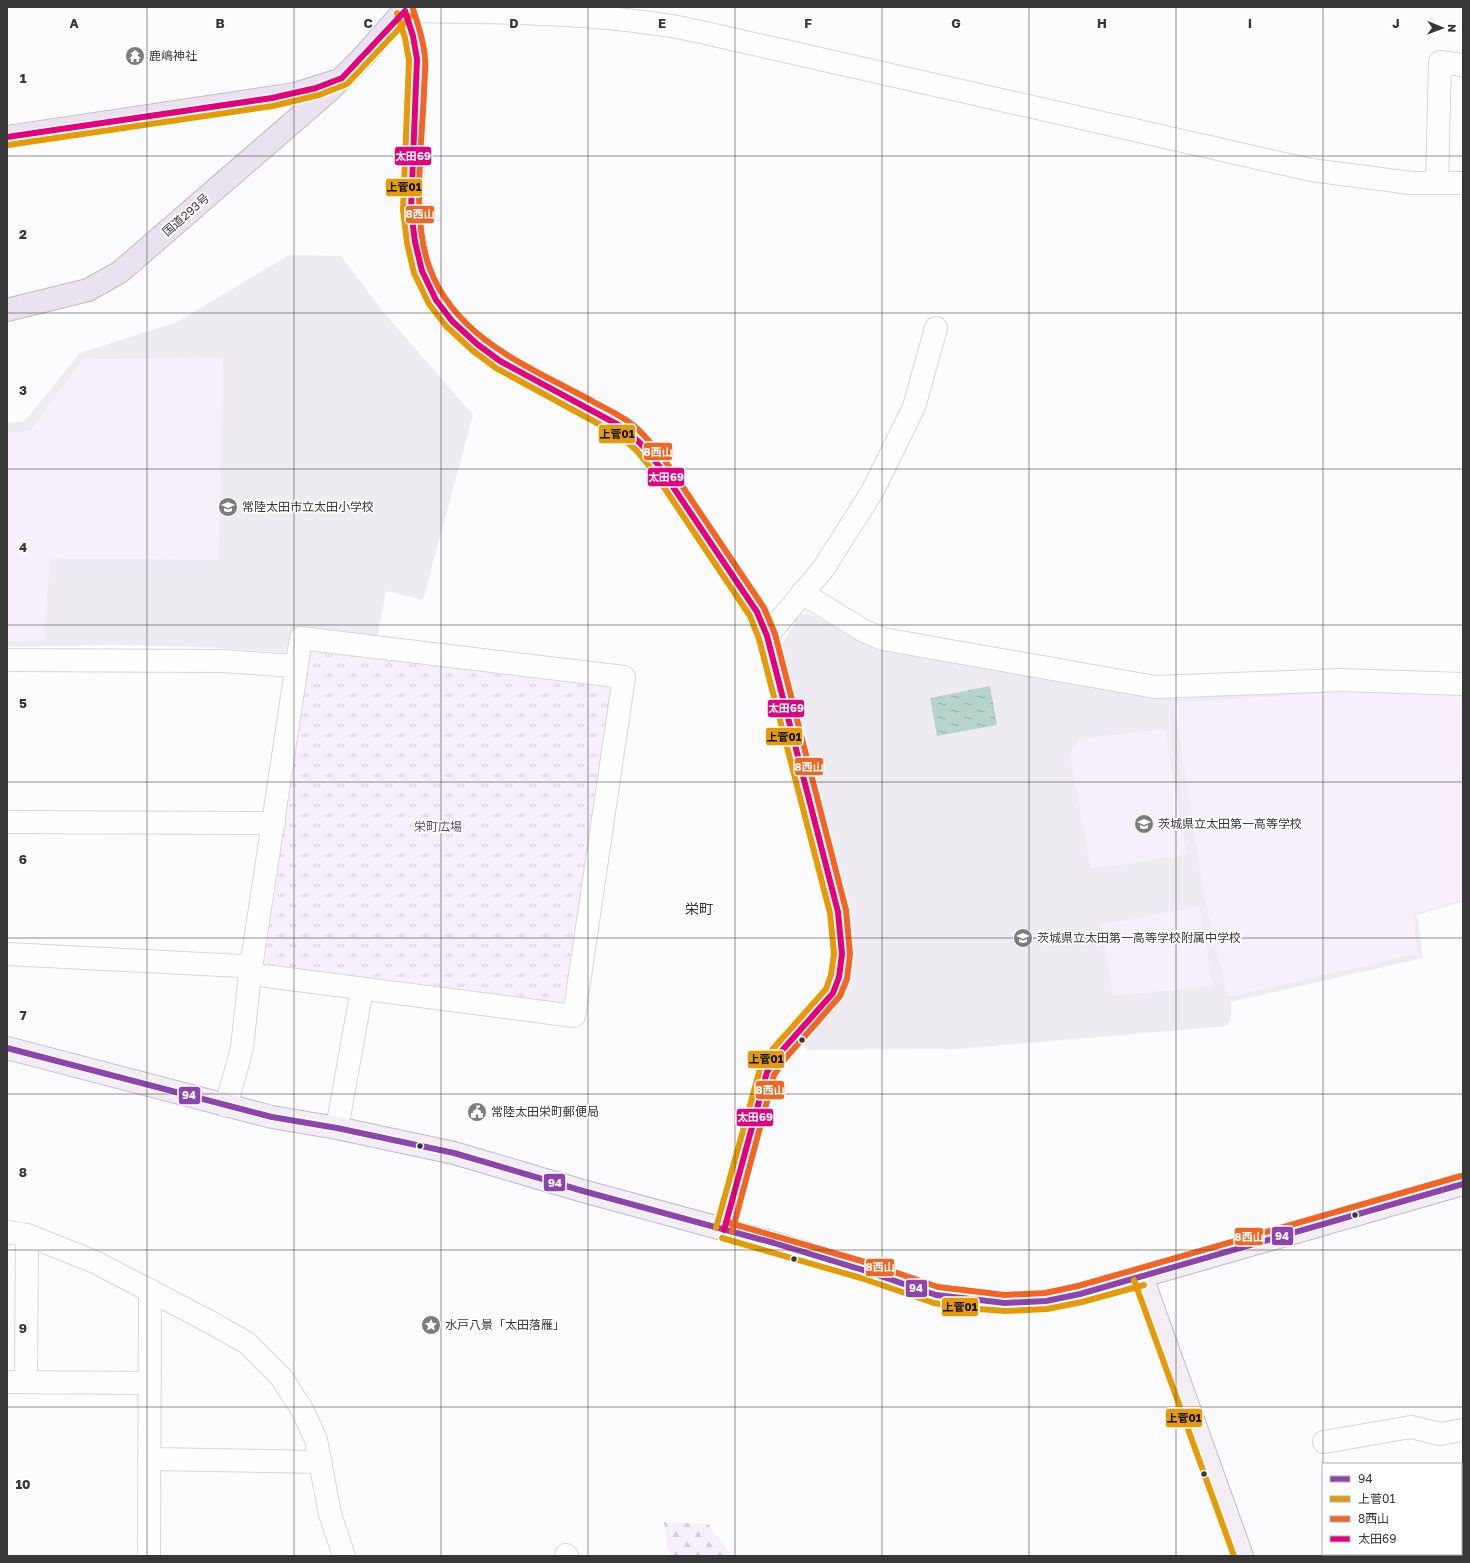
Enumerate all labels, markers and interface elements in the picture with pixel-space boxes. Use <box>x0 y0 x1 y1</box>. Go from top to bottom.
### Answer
north arrow <box>1422 8 1462 48</box>
text: A <box>69 15 79 31</box>
text: B <box>215 15 225 31</box>
text: C <box>363 15 373 31</box>
text: D <box>509 15 519 31</box>
text: E <box>658 15 666 31</box>
text: F <box>804 15 812 31</box>
text: G <box>951 15 961 31</box>
text: H <box>1097 15 1107 31</box>
text: I <box>1248 15 1252 31</box>
text: J <box>1392 15 1400 31</box>
text: N <box>1446 24 1459 32</box>
temple icon: 鹿嶋神社 <box>124 45 146 67</box>
place label: 鹿嶋神社 <box>149 48 197 63</box>
text: 1 <box>20 70 27 86</box>
line badge: 太田69 <box>394 146 432 166</box>
text: 太田69 <box>395 149 431 162</box>
line badge: 上菅01 <box>385 178 423 197</box>
text: 上菅01 <box>387 180 422 193</box>
street label: 国道293号 <box>159 190 212 239</box>
line badge: 8西山 <box>405 205 435 224</box>
text: 8西山 <box>405 207 435 220</box>
text: 2 <box>19 226 27 242</box>
text: 3 <box>19 382 27 398</box>
line badge: 上菅01 <box>598 424 636 444</box>
text: 上菅01 <box>600 427 635 440</box>
line badge: 8西山 <box>643 442 673 461</box>
text: 8西山 <box>643 445 673 458</box>
line badge: 太田69 <box>647 467 685 487</box>
text: 太田69 <box>648 470 684 483</box>
school or university icon: 常陸太田市立太田小学校 <box>217 496 239 518</box>
place label: 常陸太田市立太田小学校 <box>242 499 374 514</box>
text: 4 <box>19 539 27 555</box>
text: 5 <box>19 695 27 711</box>
line badge: 太田69 <box>767 699 805 718</box>
text: 太田69 <box>768 701 804 714</box>
line badge: 上菅01 <box>765 727 803 746</box>
text: 上菅01 <box>767 730 802 743</box>
line badge: 8西山 <box>794 757 824 776</box>
text: 8西山 <box>794 760 824 773</box>
school or university icon: 茨城県立太田第一高等学校 <box>1133 813 1155 835</box>
place label: 茨城県立太田第一高等学校 <box>1158 816 1302 831</box>
park label: 栄町広場 <box>414 819 462 834</box>
text: 6 <box>19 851 27 867</box>
district label: 栄町 <box>685 900 713 917</box>
school or university icon: 茨城県立太田第一高等学校附属中学校 <box>1012 927 1034 949</box>
place label: 茨城県立太田第一高等学校附属中学校 <box>1037 930 1241 945</box>
text: 7 <box>19 1007 27 1023</box>
unlabelled marker <box>797 1035 807 1045</box>
line badge: 上菅01 <box>747 1050 785 1069</box>
text: 上菅01 <box>749 1052 784 1065</box>
line badge: 8西山 <box>755 1080 785 1100</box>
text: 8西山 <box>755 1083 785 1096</box>
line badge: 94 <box>178 1086 201 1105</box>
text: 94 <box>182 1088 196 1101</box>
public building icon: 常陸太田栄町郵便局 <box>466 1101 488 1123</box>
place label: 常陸太田栄町郵便局 <box>491 1104 599 1119</box>
line badge: 太田69 <box>736 1108 774 1127</box>
text: 太田69 <box>737 1110 773 1123</box>
unlabelled marker <box>415 1141 425 1151</box>
text: 8 <box>19 1164 27 1180</box>
line badge: 94 <box>543 1173 566 1192</box>
text: 94 <box>548 1176 562 1189</box>
unlabelled marker <box>1350 1210 1360 1220</box>
line badge: 94 <box>1271 1226 1294 1246</box>
line badge: 8西山 <box>1234 1227 1264 1246</box>
text: 94 <box>1275 1229 1289 1242</box>
text: 8西山 <box>1234 1230 1264 1243</box>
unlabelled marker <box>789 1254 799 1264</box>
line badge: 8西山 <box>865 1258 895 1277</box>
text: 8西山 <box>865 1260 895 1273</box>
line badge: 94 <box>905 1279 928 1298</box>
text: 94 <box>909 1281 923 1294</box>
line badge: 上菅01 <box>941 1297 979 1317</box>
text: 上菅01 <box>943 1300 978 1313</box>
place icon: 水戸八景「太田落雁」 <box>420 1314 442 1336</box>
place label: 水戸八景「太田落雁」 <box>445 1317 565 1332</box>
text: 9 <box>19 1320 27 1336</box>
line badge: 上菅01 <box>1165 1408 1203 1428</box>
text: 上菅01 <box>1167 1411 1202 1424</box>
legend <box>1322 1463 1462 1555</box>
unlabelled marker <box>1199 1469 1209 1479</box>
text: 94 <box>1358 1471 1373 1486</box>
text: 10 <box>15 1476 31 1492</box>
text: 上菅01 <box>1358 1491 1395 1506</box>
text: 8西山 <box>1358 1511 1389 1526</box>
text: 太田69 <box>1358 1531 1397 1546</box>

